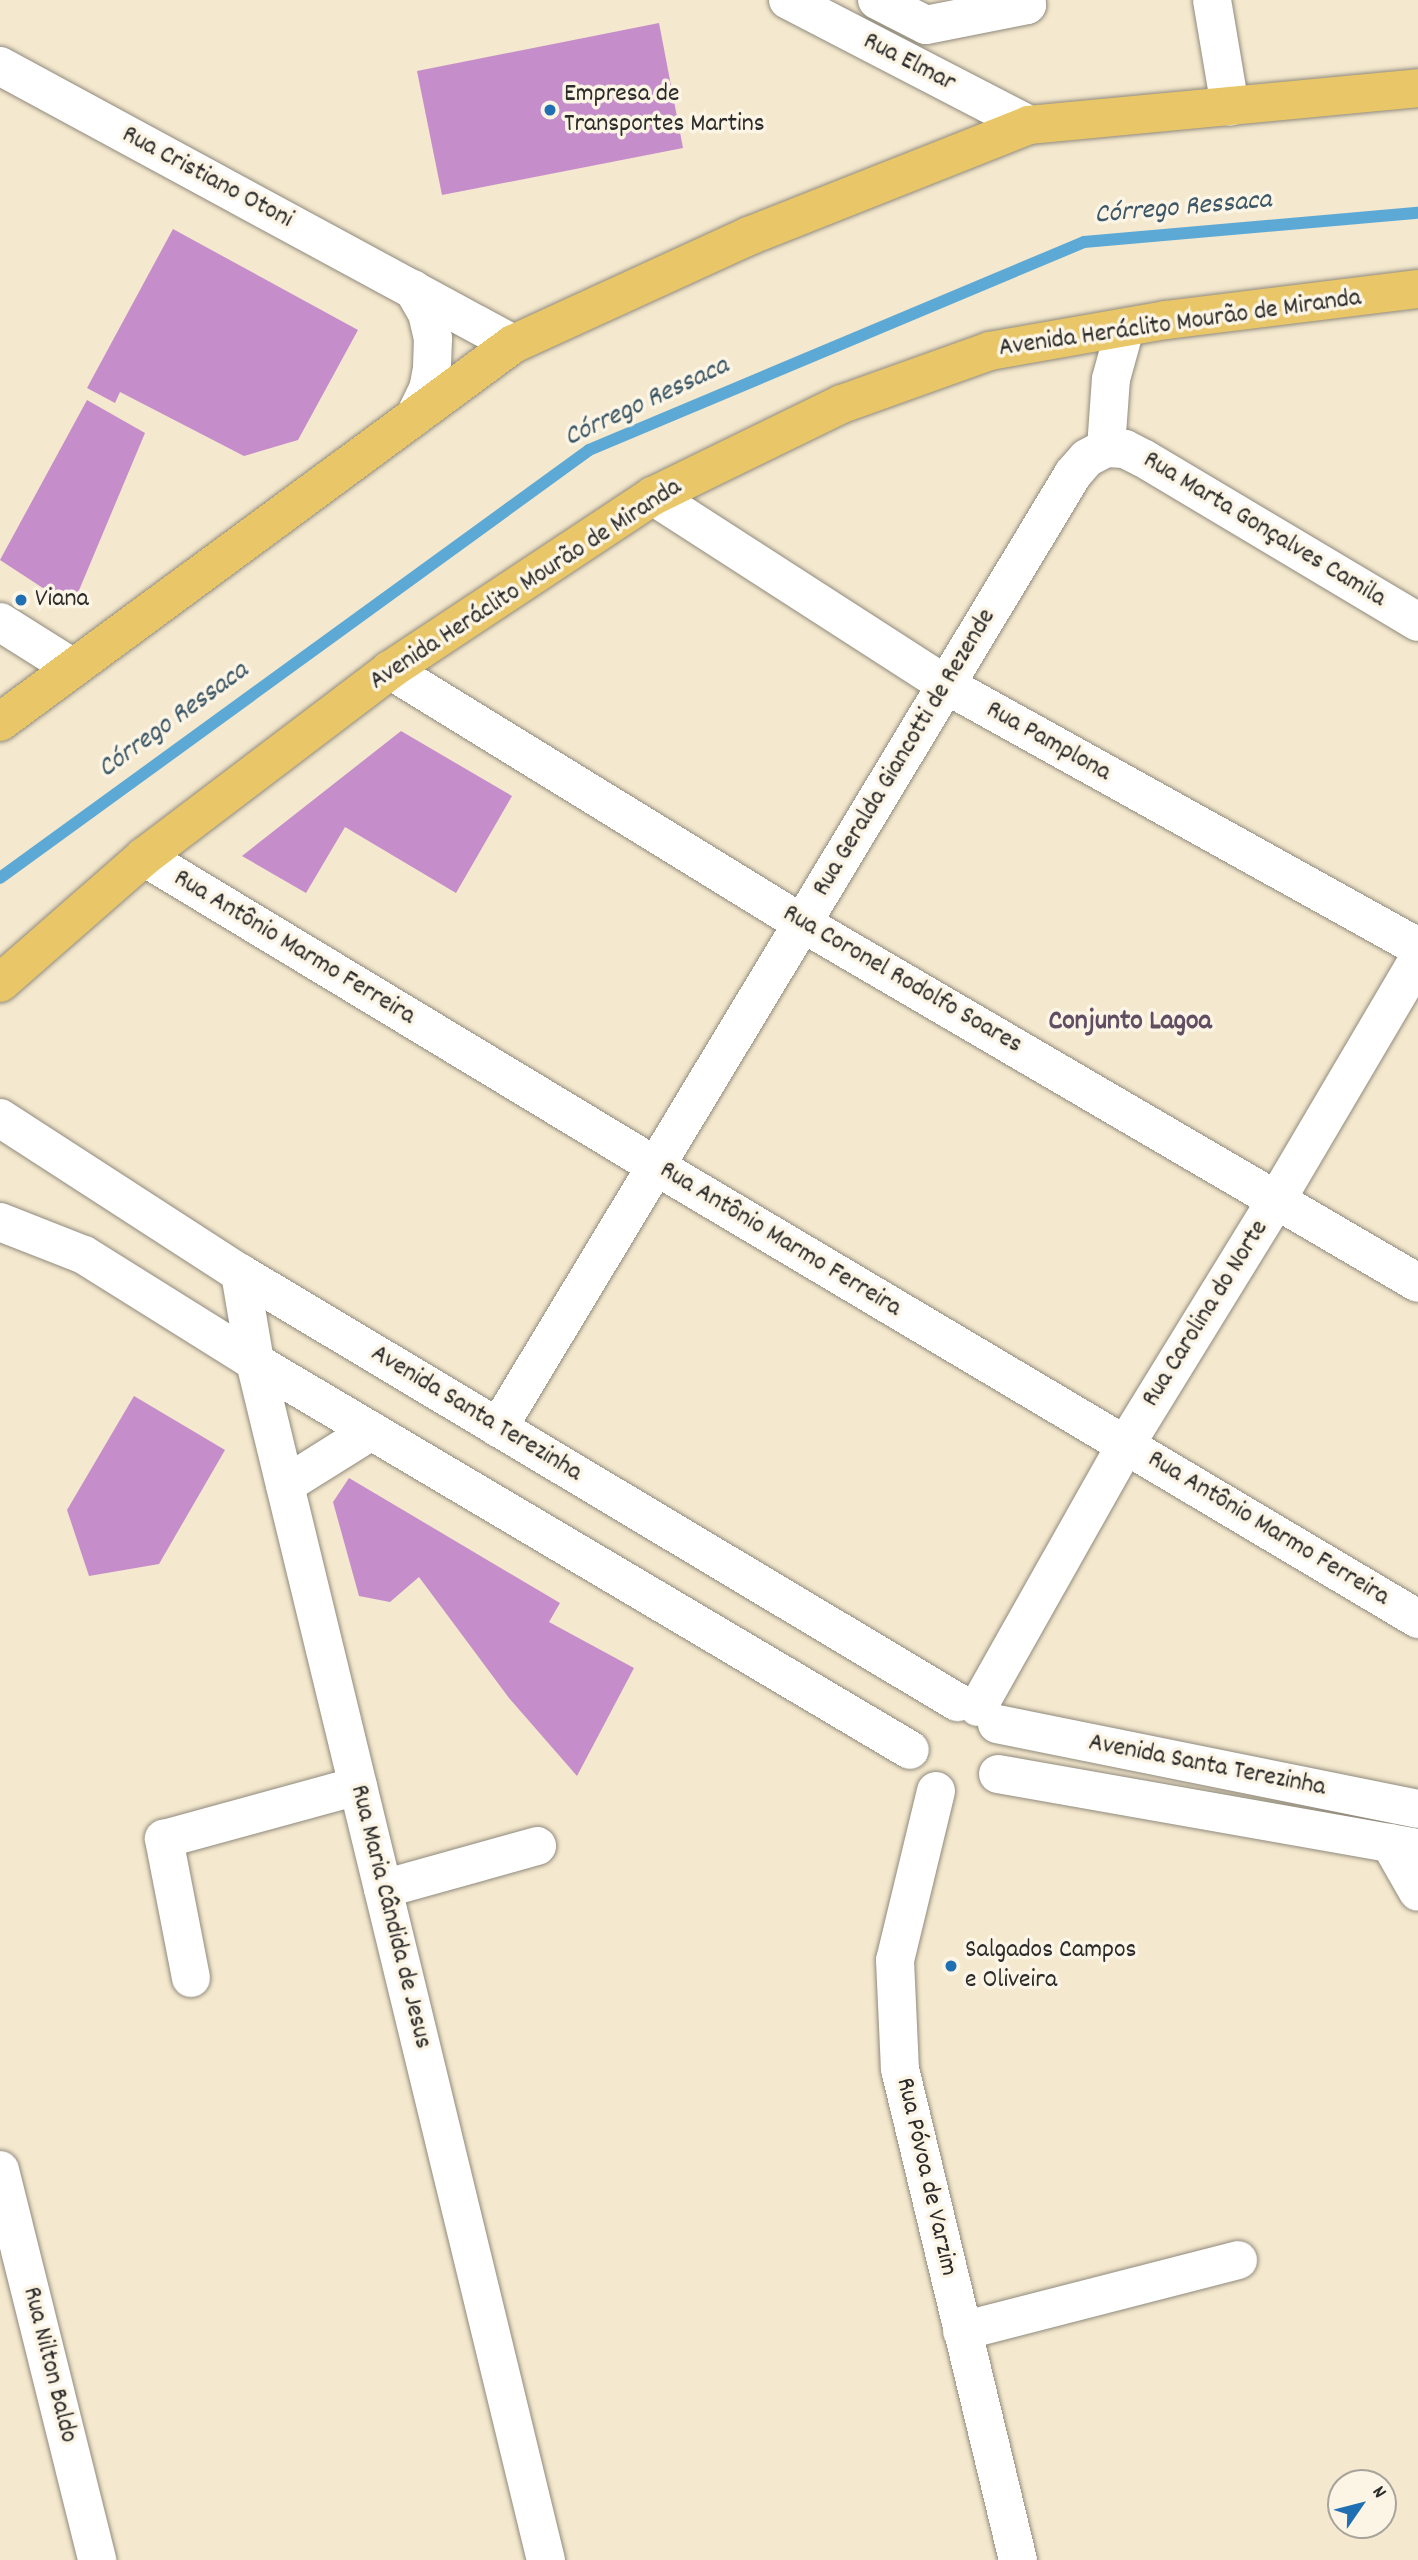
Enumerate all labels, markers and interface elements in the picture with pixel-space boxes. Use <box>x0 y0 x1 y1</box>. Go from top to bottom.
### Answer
street label: Rua Elmar <box>857 26 961 100</box>
place label: Empresa de Transportes Martins <box>564 79 765 140</box>
marker: Empresa de Transportes Martins <box>542 102 558 118</box>
street label: Rua Cristiano Otoni <box>116 120 298 236</box>
water label: Córrego Ressaca <box>1093 185 1273 233</box>
street label: Avenida Heráclito Mourão de Miranda <box>997 283 1363 365</box>
water label: Córrego Ressaca <box>559 350 735 456</box>
street label: Rua Marta Gonçalves Camila <box>1137 445 1391 615</box>
street label: Avenida Heráclito Mourão de Miranda <box>364 472 688 698</box>
place label: Viana <box>35 584 89 616</box>
marker: Viana <box>13 592 29 608</box>
street label: Rua Geralda Giancotti de Rezende <box>807 604 1003 902</box>
water label: Córrego Ressaca <box>92 655 256 787</box>
street label: Rua Pamplona <box>980 695 1116 789</box>
street label: Rua Antônio Marmo Ferreira <box>167 863 421 1033</box>
street label: Rua Coronel Rodolfo Soares <box>777 899 1027 1061</box>
district label: Conjunto Lagoa <box>1048 1006 1212 1040</box>
street label: Rua Antônio Marmo Ferreira <box>653 1155 907 1325</box>
street label: Rua Carolina do Norte <box>1136 1215 1276 1413</box>
street label: Avenida Santa Terezinha <box>365 1339 587 1489</box>
street label: Rua Antônio Marmo Ferreira <box>1141 1444 1395 1614</box>
street label: Avenida Santa Terezinha <box>1086 1728 1328 1804</box>
street label: Rua Maria Cândida de Jesus <box>342 1782 438 2052</box>
place label: Salgados Campos e Oliveira <box>965 1935 1136 1996</box>
marker: Salgados Campos e Oliveira <box>943 1958 959 1974</box>
street label: Rua Póvoa de Varzim <box>888 2075 964 2279</box>
street label: Rua Nilton Baldo <box>15 2284 83 2446</box>
north arrow <box>1327 2469 1397 2539</box>
text: N <box>1364 2481 1392 2504</box>

